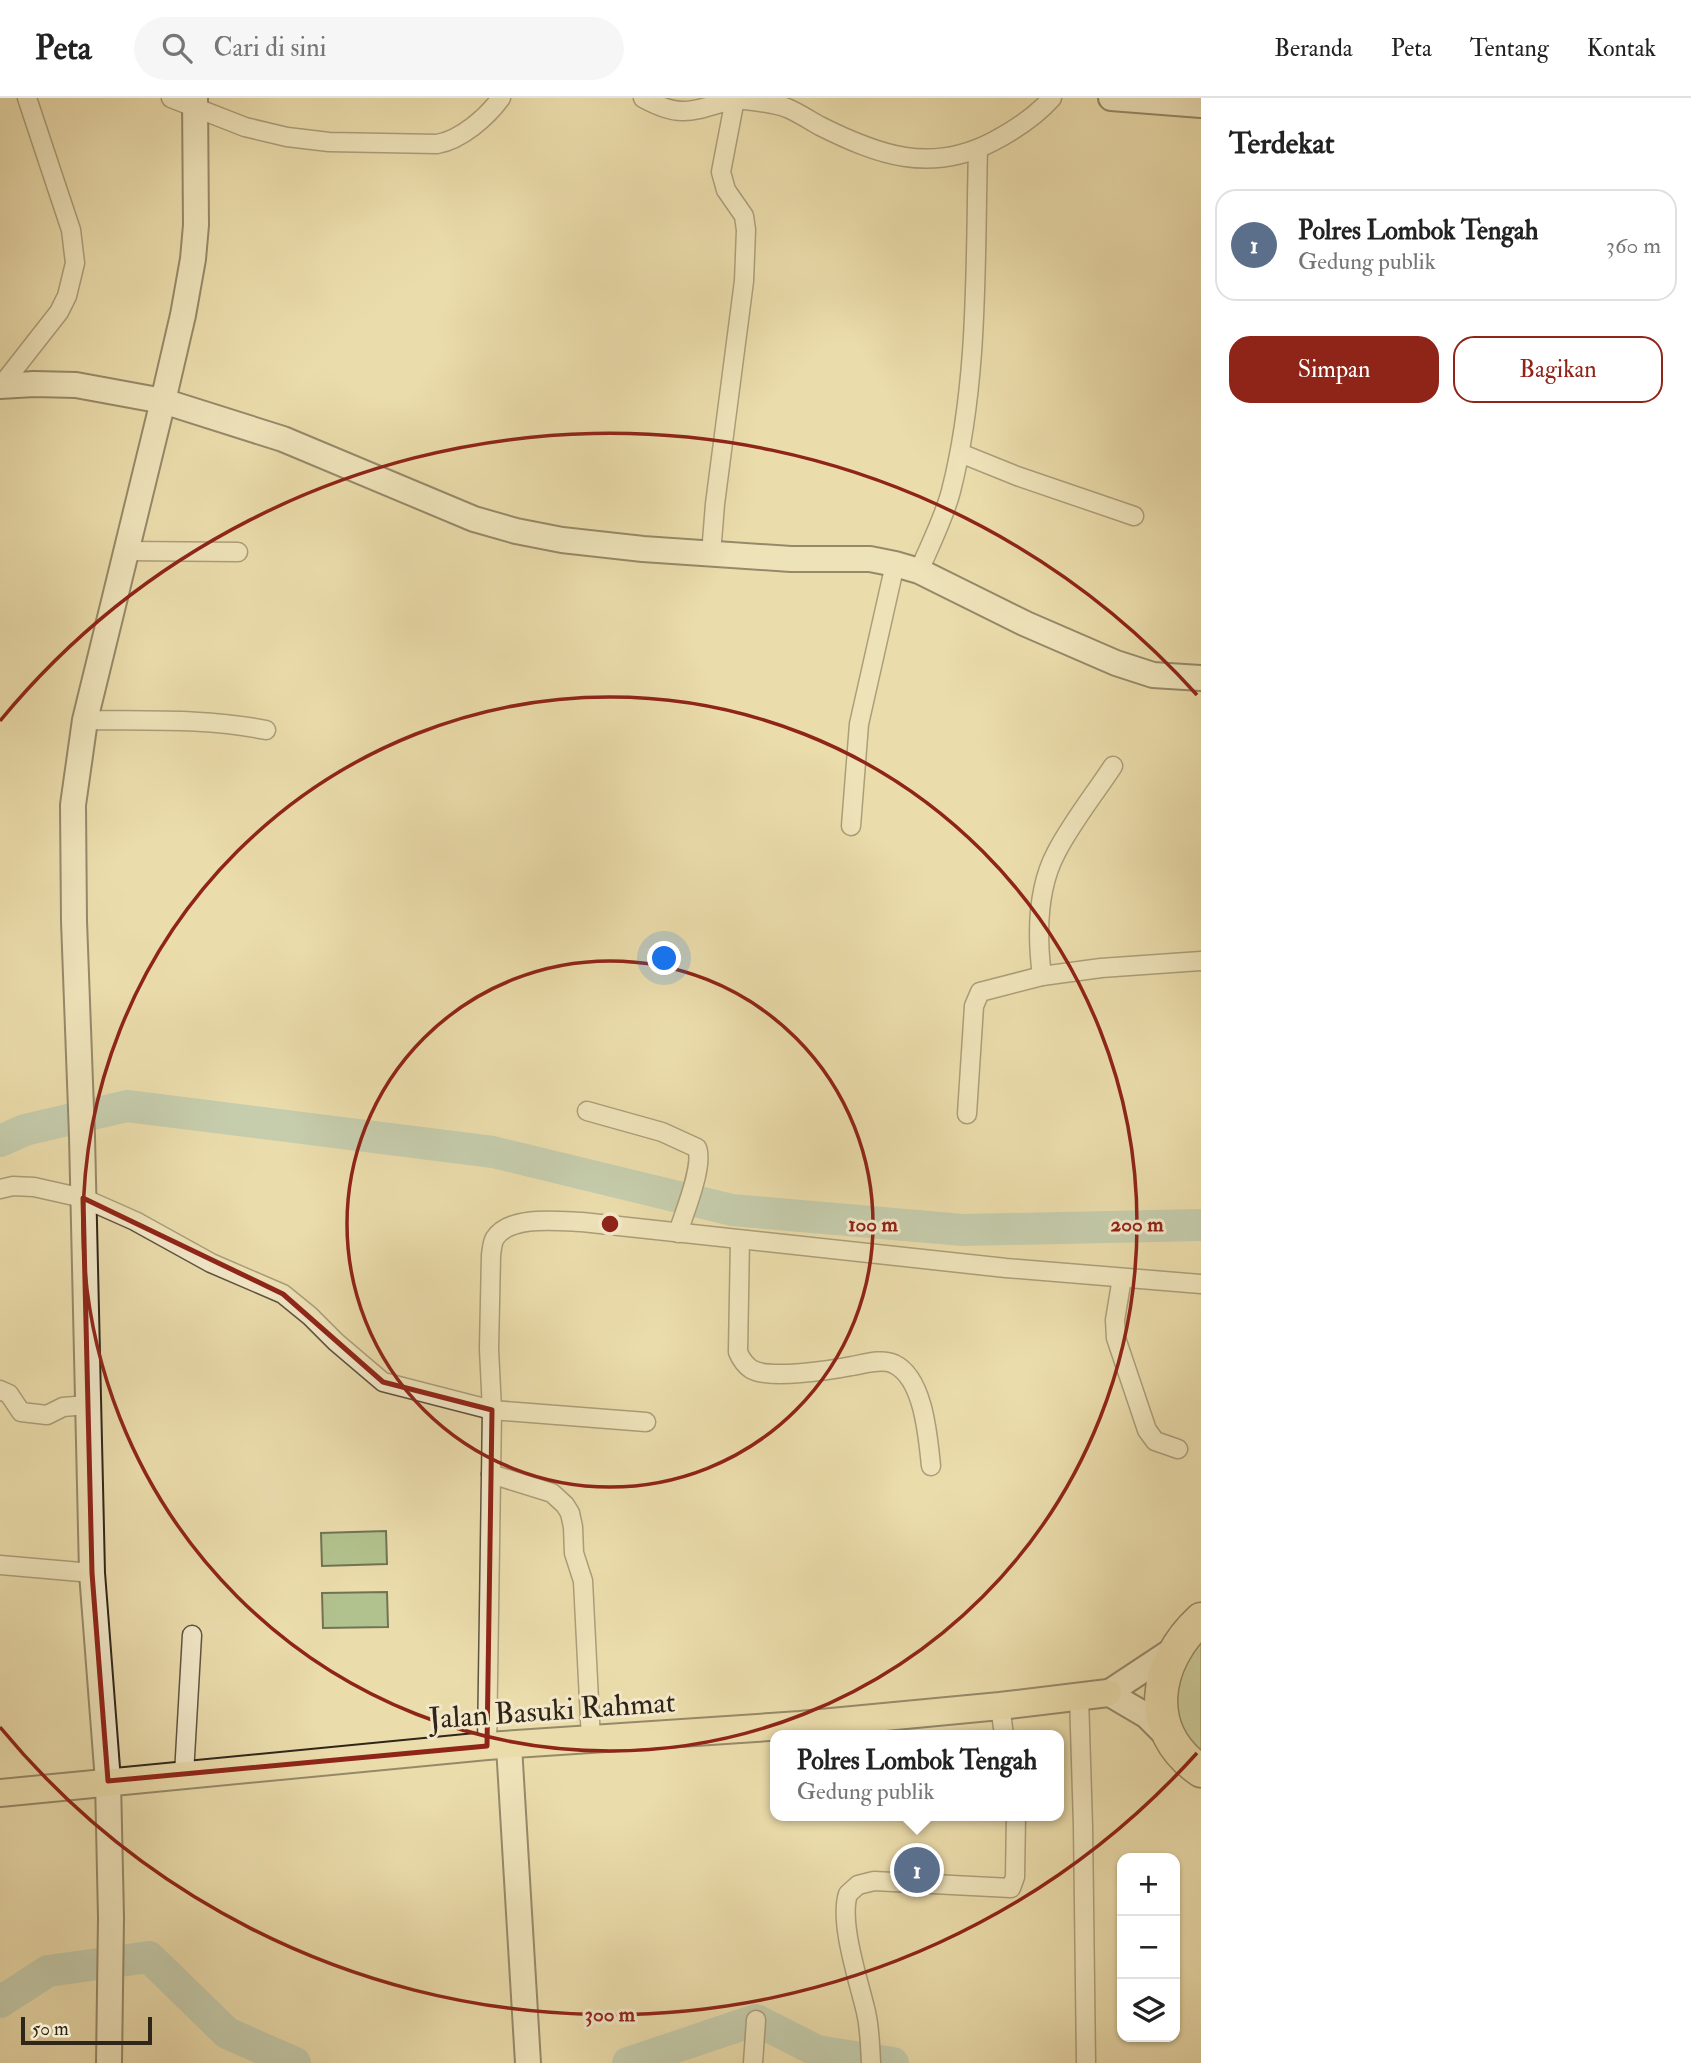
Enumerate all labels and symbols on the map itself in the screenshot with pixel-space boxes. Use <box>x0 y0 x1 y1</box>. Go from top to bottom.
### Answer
your location <box>647 941 681 975</box>
text: 100 m <box>848 1211 899 1238</box>
text: 200 m <box>1111 1211 1164 1238</box>
centre of rings <box>598 1212 622 1236</box>
street label: Jalan Basuki Rahmat <box>427 1683 677 1738</box>
pin: 1 <box>894 1844 940 1896</box>
text: 300 m <box>585 2001 636 2028</box>
scale bar <box>21 2014 152 2046</box>

